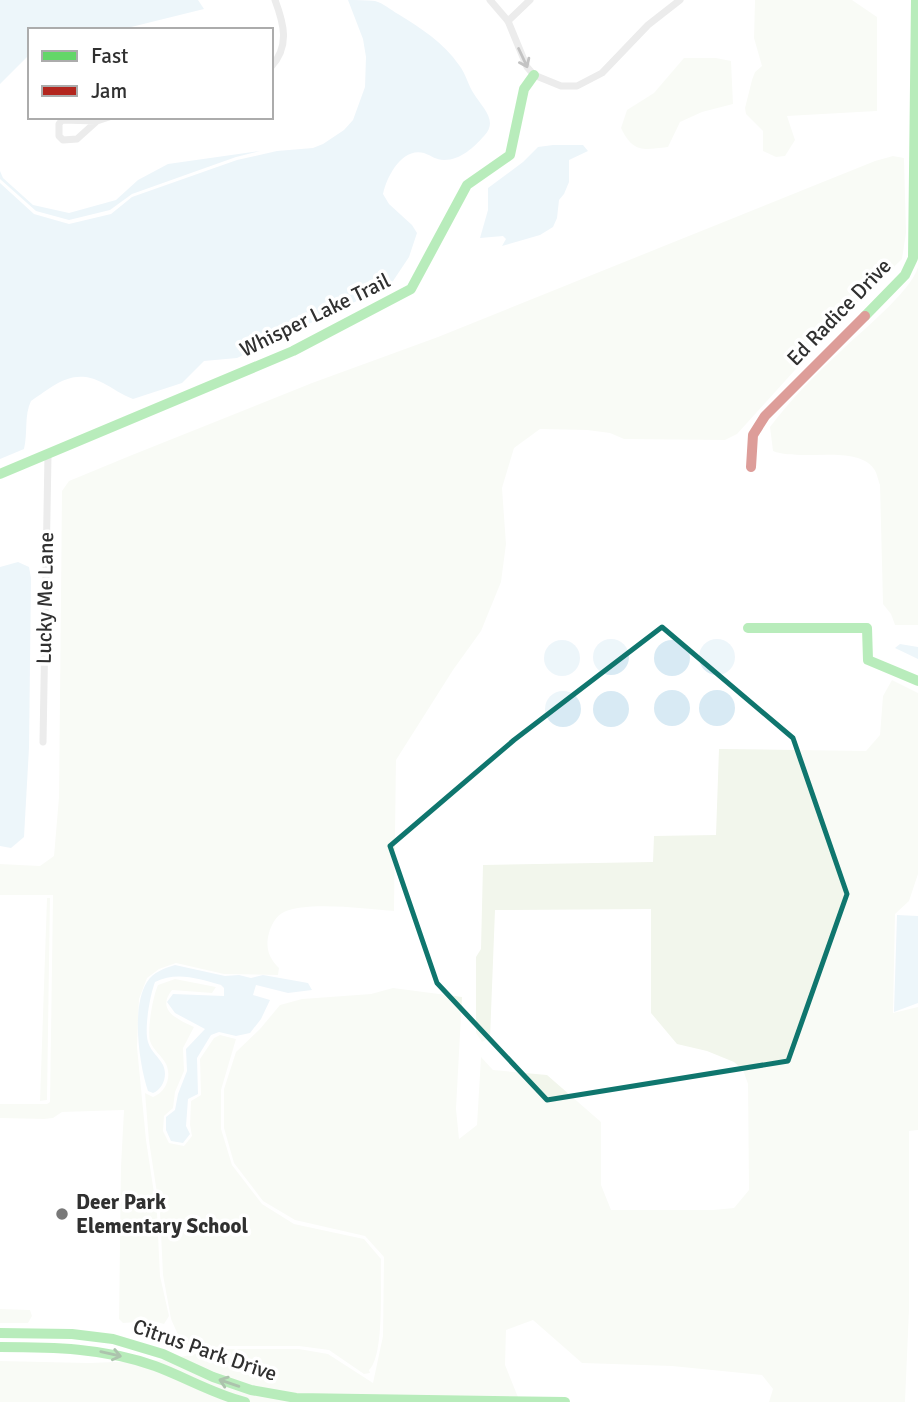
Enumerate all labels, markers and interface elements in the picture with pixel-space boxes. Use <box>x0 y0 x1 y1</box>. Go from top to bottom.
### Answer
legend <box>28 28 273 119</box>
text: Fast <box>91 43 128 69</box>
one-way arrow <box>517 47 530 68</box>
text: Jam <box>91 78 127 104</box>
street label: Ed Radice Drive <box>781 253 897 371</box>
street label: Whisper Lake Trail <box>235 267 395 363</box>
street label: Lucky Me Lane <box>31 532 59 664</box>
place label: Deer Park Elementary School <box>76 1189 248 1239</box>
marker: Deer Park Elementary School <box>54 1206 70 1222</box>
street label: Citrus Park Drive <box>130 1313 280 1387</box>
one-way arrow <box>99 1347 122 1361</box>
one-way arrow <box>219 1376 241 1388</box>

